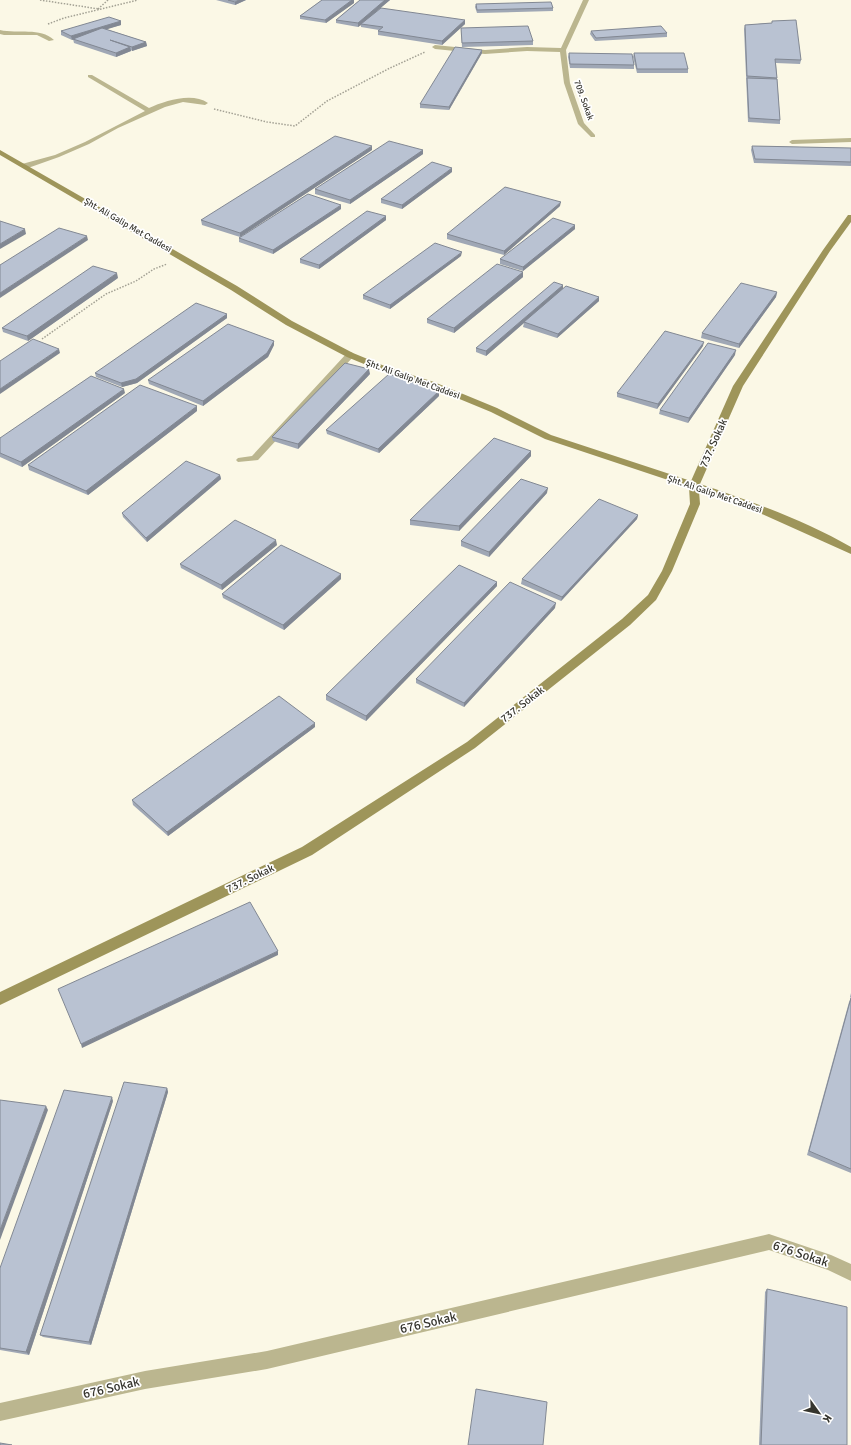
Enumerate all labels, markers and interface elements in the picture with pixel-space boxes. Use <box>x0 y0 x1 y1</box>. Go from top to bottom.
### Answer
street label: 709. Sokak <box>571 78 596 122</box>
street label: Şht. Ali Galip Met Caddesi <box>82 196 173 255</box>
street label: Şht. Ali Galip Met Caddesi <box>364 357 461 402</box>
street label: 737. Sokak <box>697 417 730 469</box>
street label: Şht. Ali Galip Met Caddesi <box>666 473 764 516</box>
street label: 737. Sokak <box>498 683 547 725</box>
street label: 737. Sokak <box>224 861 277 896</box>
street label: 676 Sokak <box>771 1237 831 1271</box>
street label: 676 Sokak <box>398 1309 459 1337</box>
street label: 676 Sokak <box>81 1374 142 1402</box>
north arrow <box>799 1393 839 1433</box>
text: K <box>820 1412 834 1425</box>

